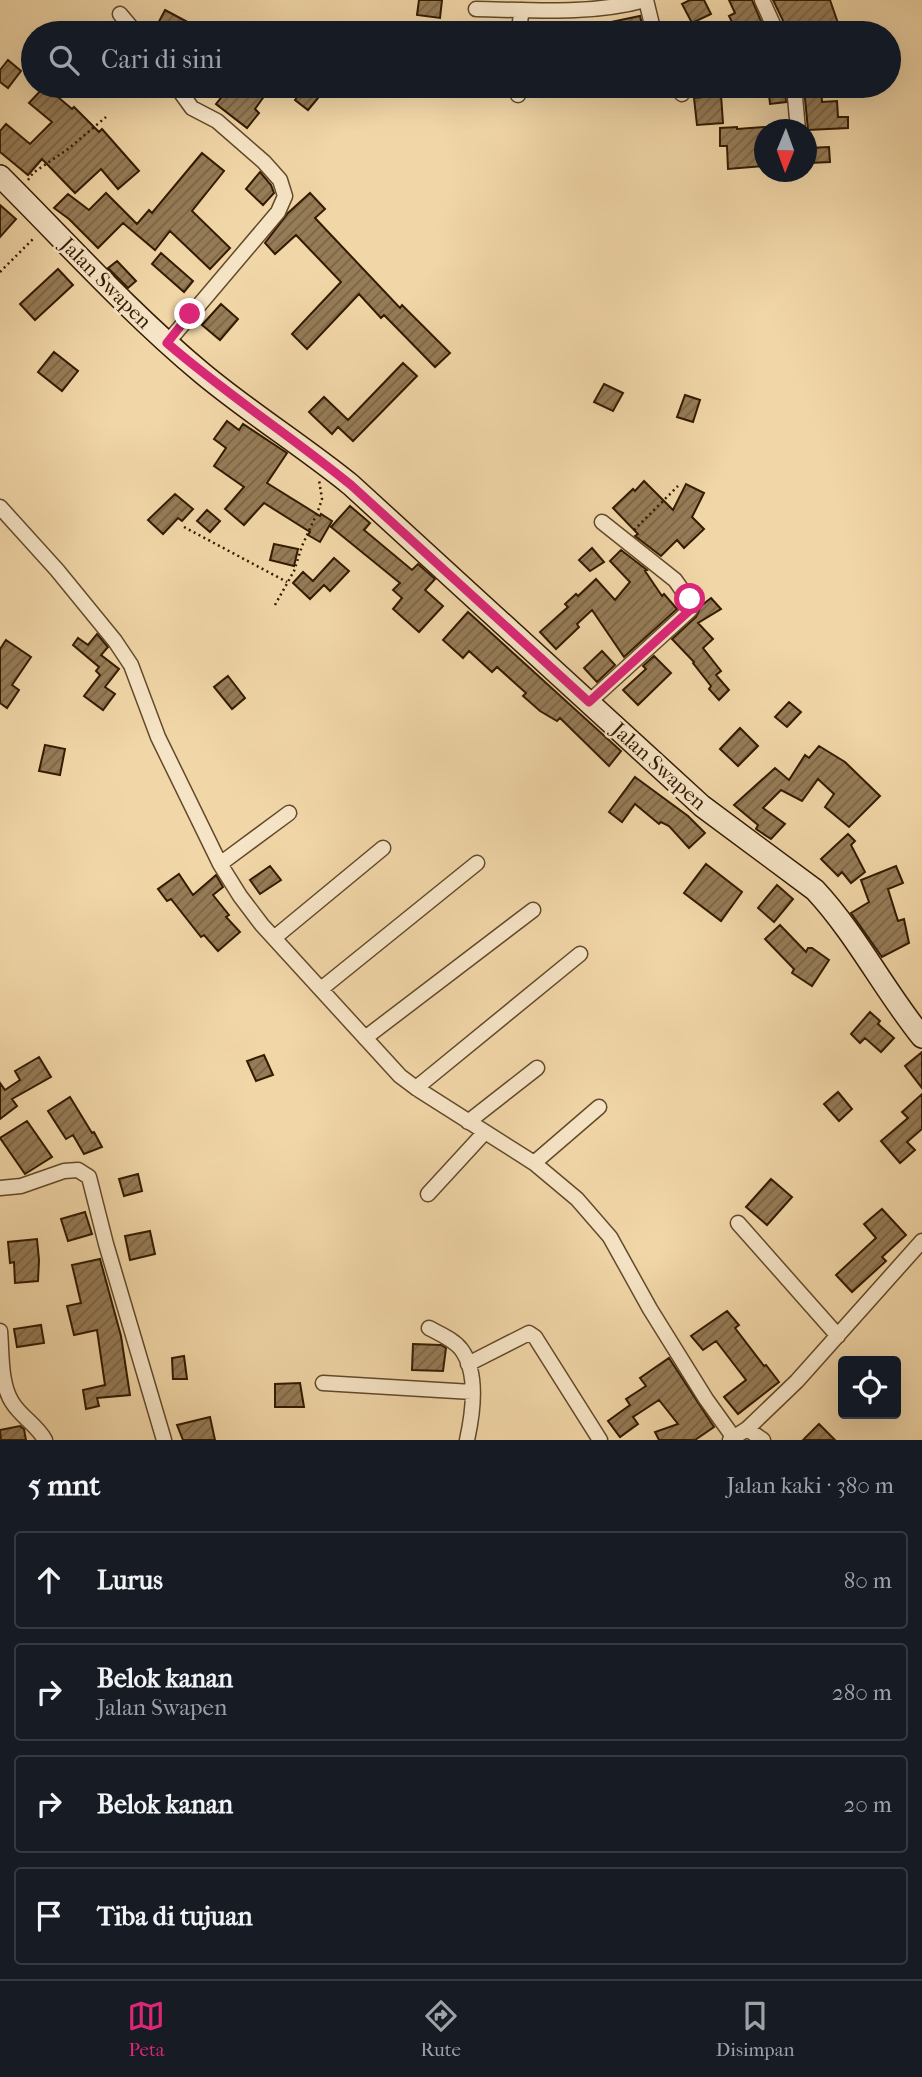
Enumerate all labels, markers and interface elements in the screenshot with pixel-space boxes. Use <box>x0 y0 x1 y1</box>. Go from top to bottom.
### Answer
search box <box>21 21 901 98</box>
icon: search <box>45 41 83 79</box>
text: Cari di sini <box>101 44 222 75</box>
north arrow <box>754 119 817 182</box>
street label: Jalan Swapen <box>54 231 157 334</box>
route end <box>174 298 205 329</box>
route start <box>674 583 705 614</box>
street label: Jalan Swapen <box>605 716 711 815</box>
map controls <box>838 1356 901 1419</box>
button: locate <box>838 1356 901 1419</box>
text: 5 mnt <box>28 1468 100 1503</box>
text: Jalan kaki · 380 m <box>727 1472 894 1499</box>
icon: ahead <box>30 1561 68 1599</box>
text: Lurus <box>97 1565 163 1596</box>
text: 80 m <box>844 1567 892 1594</box>
text: Belok kanan <box>97 1663 233 1694</box>
icon: right <box>30 1673 68 1711</box>
text: 280 m <box>832 1679 892 1706</box>
text: Jalan Swapen <box>97 1694 227 1721</box>
icon: right <box>30 1785 68 1823</box>
text: Belok kanan <box>97 1789 233 1820</box>
text: 20 m <box>843 1791 892 1818</box>
icon: arrive <box>30 1897 68 1935</box>
text: Tiba di tujuan <box>97 1901 253 1932</box>
tab: Peta <box>127 1997 165 2061</box>
tab: Rute <box>420 1997 461 2061</box>
tab: Disimpan <box>716 1997 794 2061</box>

